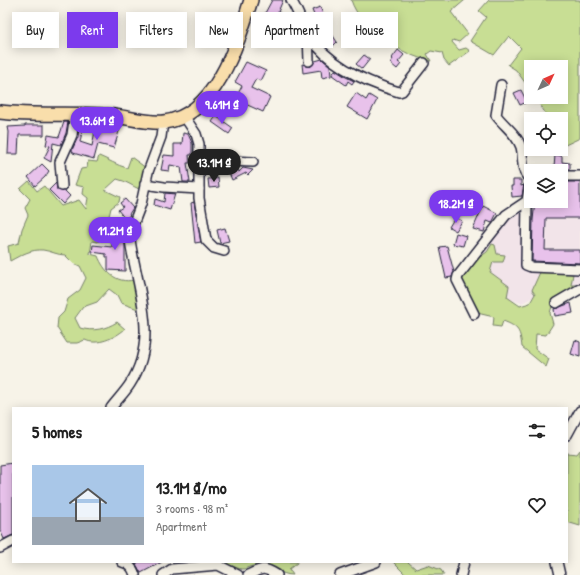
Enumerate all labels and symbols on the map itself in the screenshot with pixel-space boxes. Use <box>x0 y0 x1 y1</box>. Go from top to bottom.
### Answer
north arrow <box>524 60 568 104</box>
pin: 9.61M ₫ <box>185 91 259 125</box>
pin: 13.6M ₫ <box>60 107 134 141</box>
pin: 13.1M ₫ <box>177 149 251 183</box>
pin: 18.2M ₫ <box>419 190 493 224</box>
pin: 11.2M ₫ <box>78 217 152 251</box>

